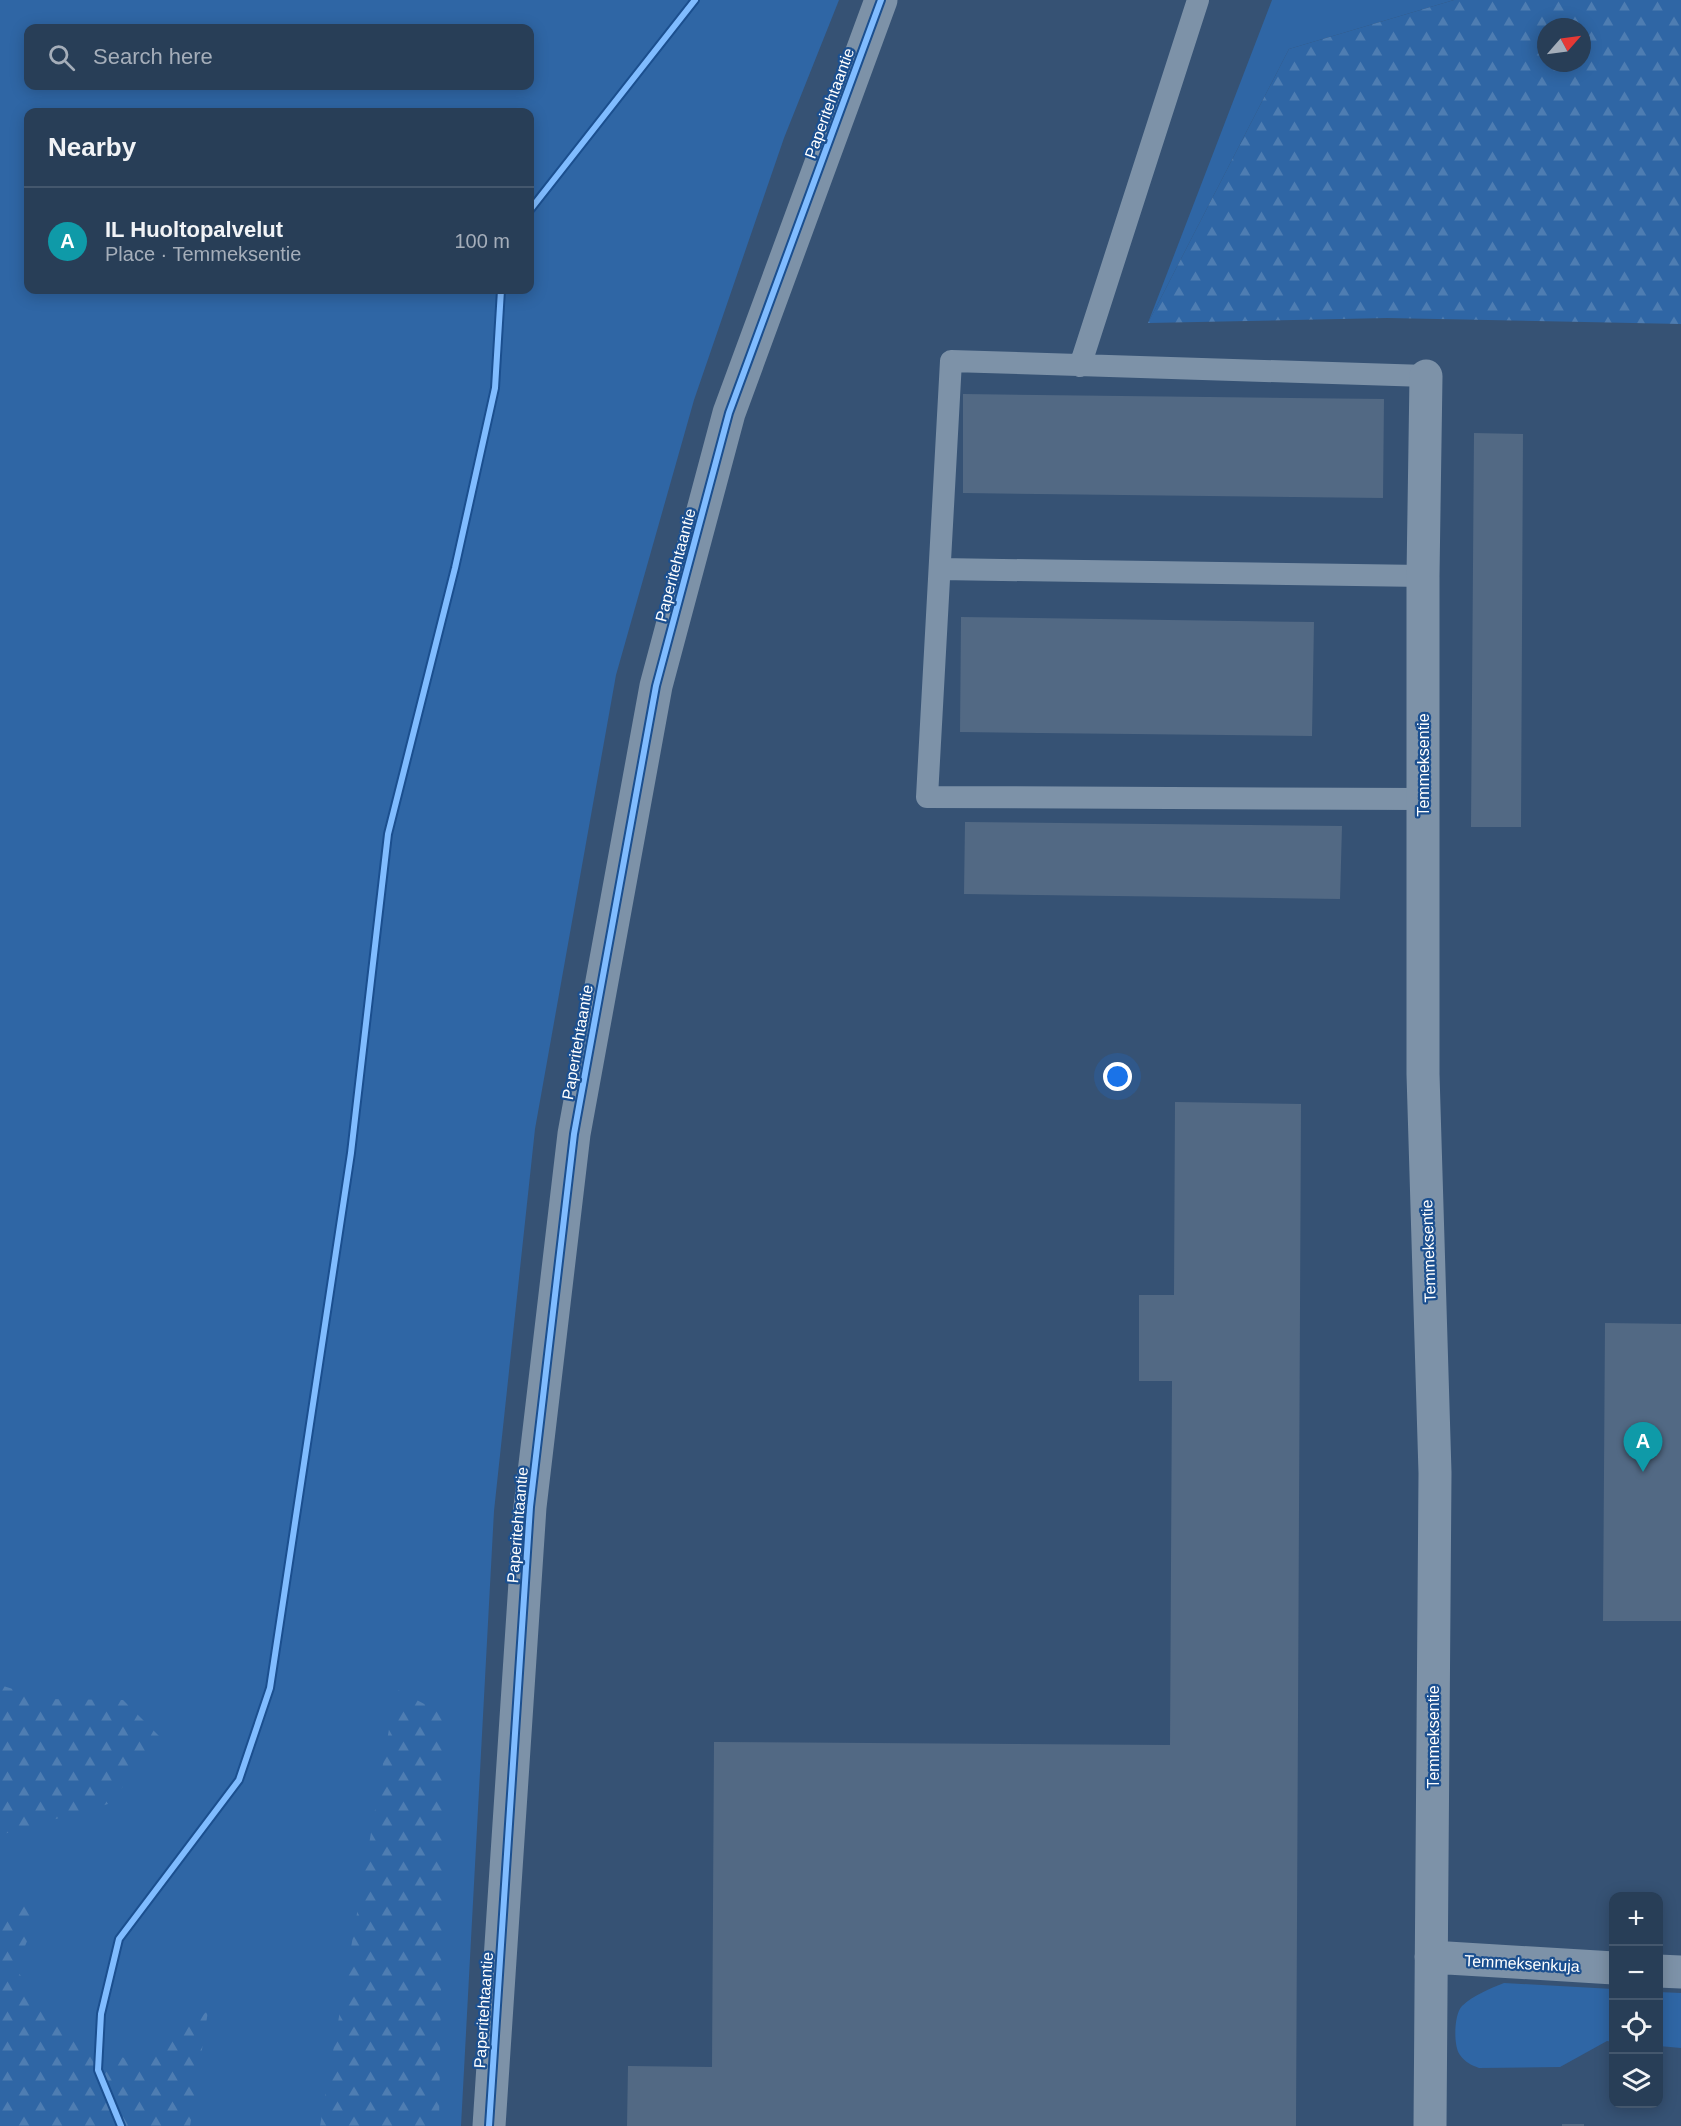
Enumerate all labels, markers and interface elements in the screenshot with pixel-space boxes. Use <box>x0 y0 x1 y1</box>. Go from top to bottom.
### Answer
north arrow <box>1537 18 1591 72</box>
search box <box>24 24 534 90</box>
icon: search <box>45 41 78 74</box>
text: Search here <box>93 44 213 69</box>
street label: Paperitehtaantie <box>802 45 857 161</box>
text: Nearby <box>48 132 136 162</box>
text: IL Huoltopalvelut <box>105 217 283 242</box>
text: A <box>60 230 75 252</box>
text: 100 m <box>454 230 510 252</box>
text: Place · Temmeksentie <box>105 243 301 265</box>
street label: Paperitehtaantie <box>652 507 699 624</box>
street label: Temmeksentie <box>1415 713 1432 817</box>
street label: Paperitehtaantie <box>559 983 596 1101</box>
your location <box>1103 1062 1132 1091</box>
street label: Temmeksentie <box>1418 1199 1439 1303</box>
pin: A <box>1624 1422 1662 1472</box>
street label: Paperitehtaantie <box>504 1466 531 1584</box>
street label: Temmeksentie <box>1425 1685 1442 1789</box>
map controls <box>1609 1892 1663 2108</box>
button: + <box>1609 1892 1663 1946</box>
button: − <box>1609 1946 1663 2000</box>
street label: Paperitehtaantie <box>471 1951 496 2069</box>
street label: Temmeksenkuja <box>1464 1952 1580 1975</box>
button: locate <box>1609 2000 1663 2054</box>
button: layers <box>1609 2054 1663 2108</box>

